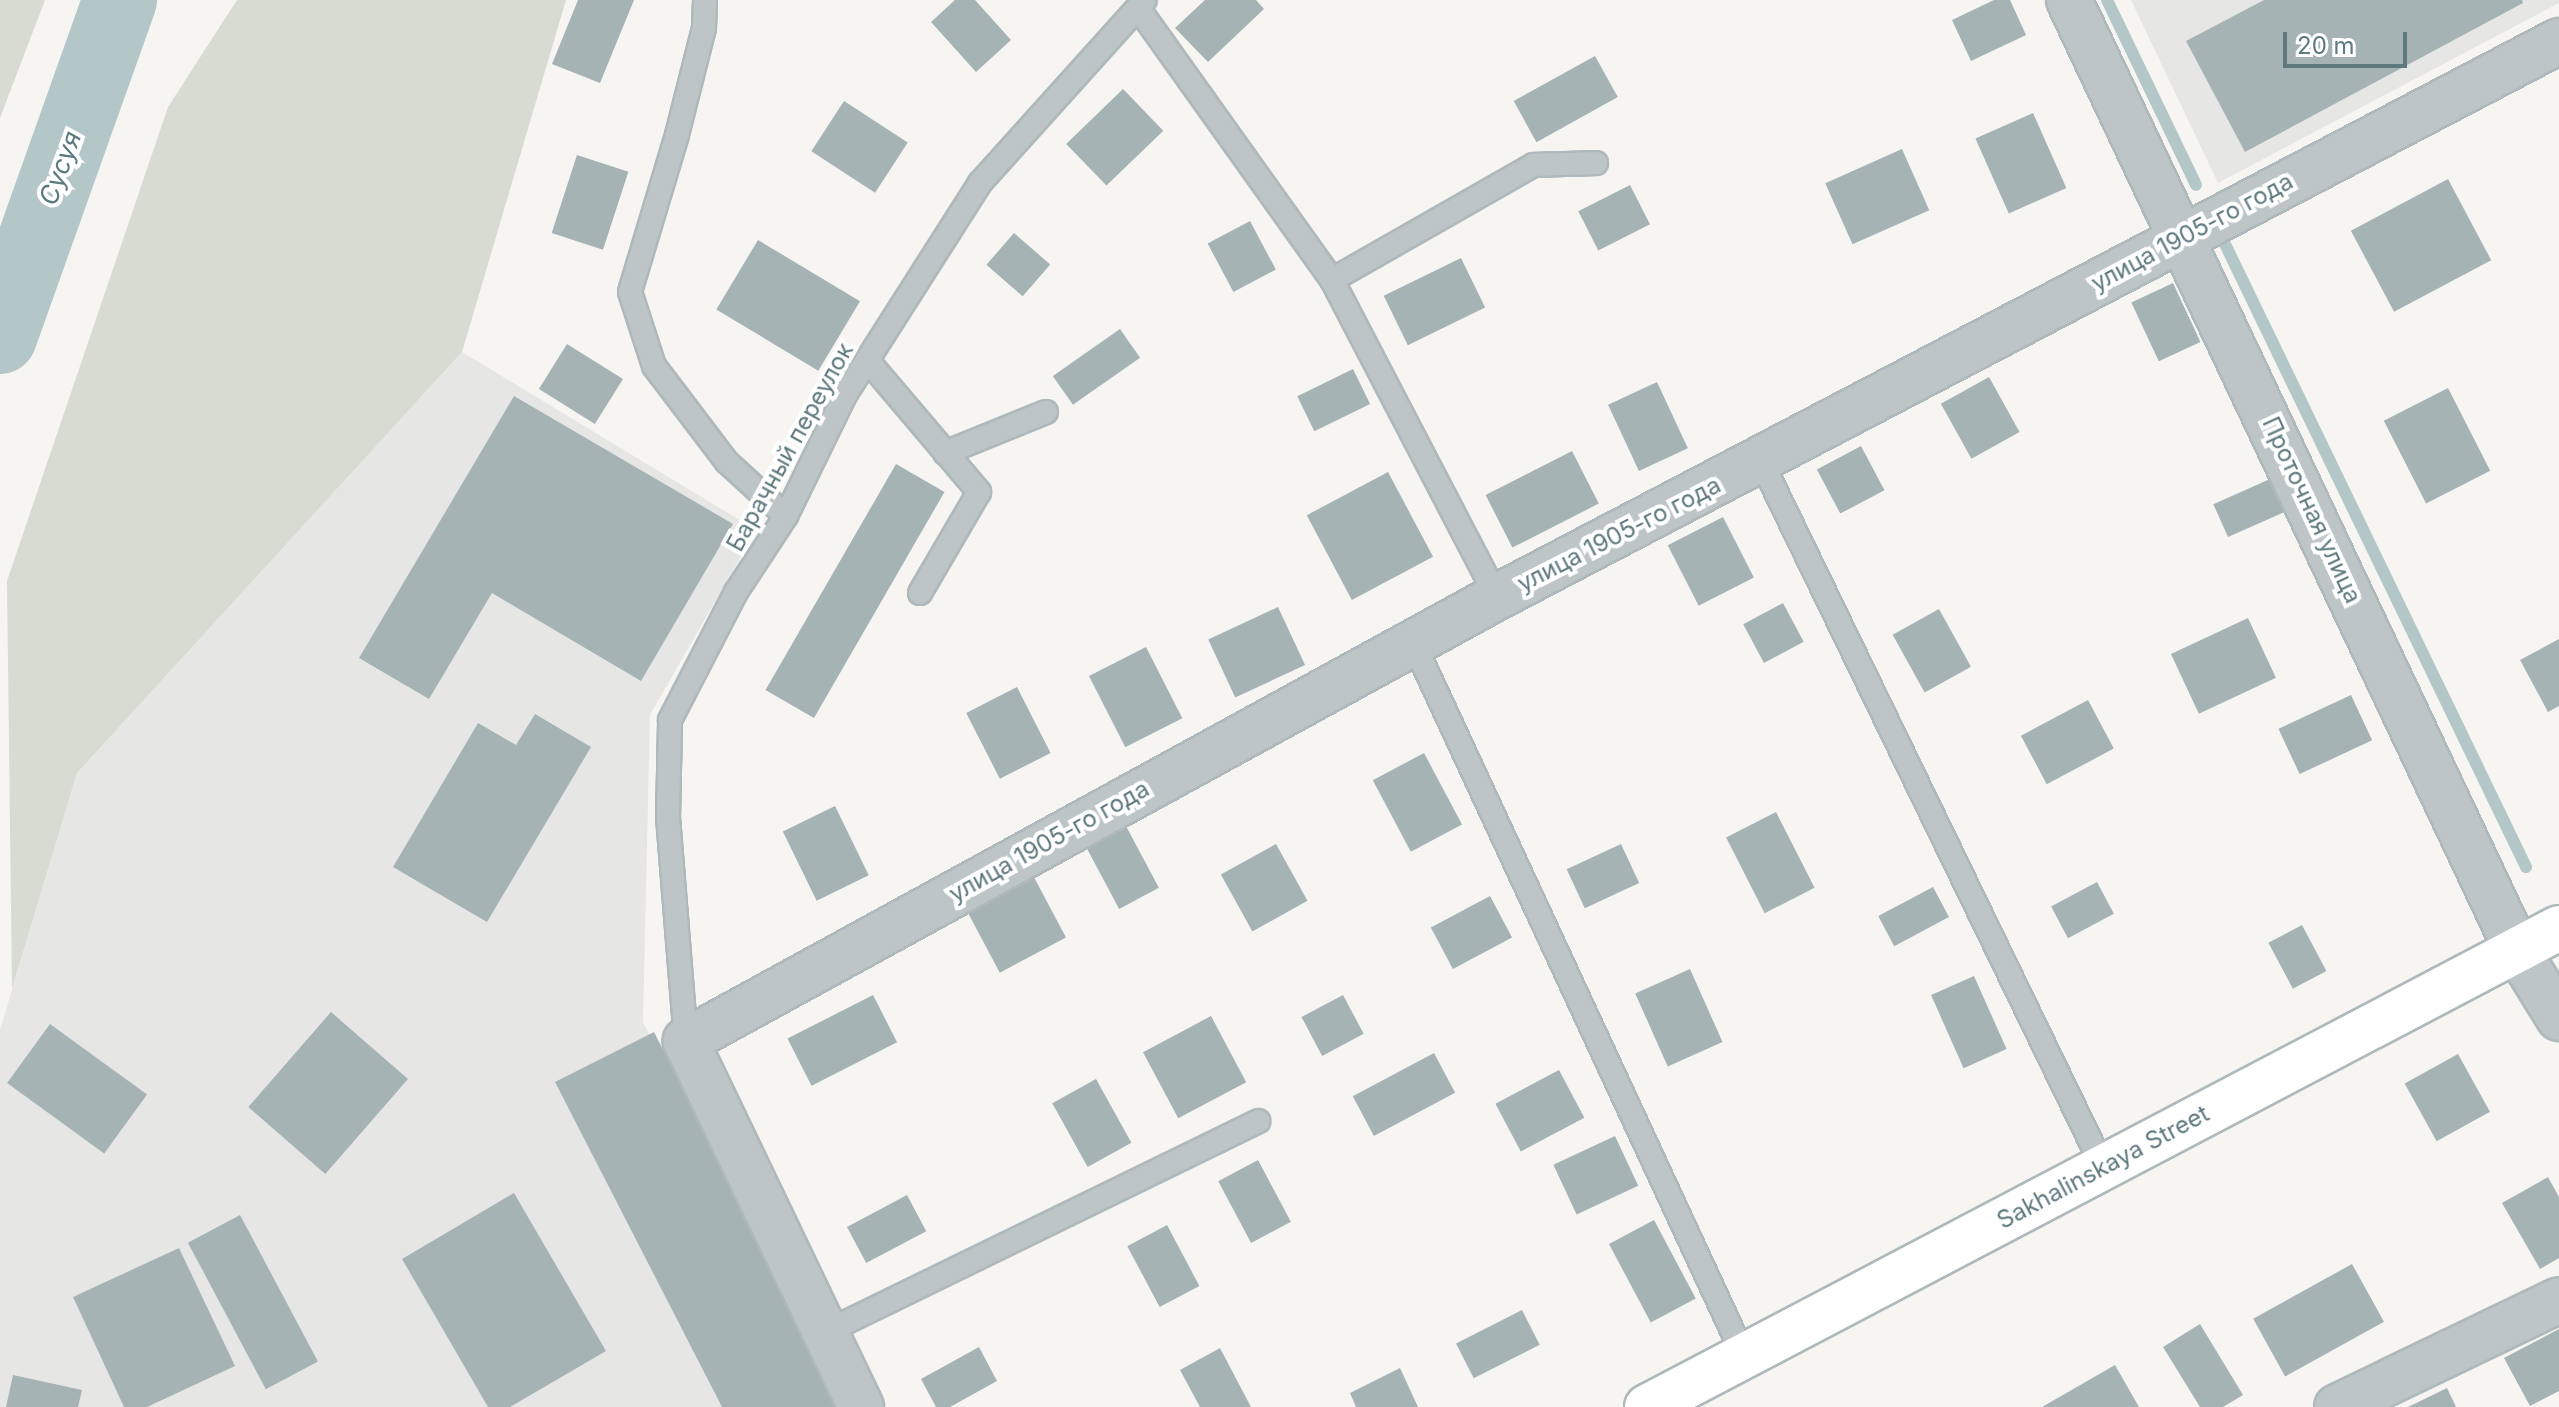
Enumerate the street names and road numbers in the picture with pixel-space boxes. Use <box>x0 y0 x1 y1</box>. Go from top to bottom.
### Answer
street label: улица 1905-го года <box>2086 167 2298 297</box>
street label: Барачный переулок <box>721 338 859 556</box>
street label: Проточная улица <box>2256 412 2368 608</box>
street label: улица 1905-го года <box>1512 470 1726 598</box>
street label: улица 1905-го года <box>944 774 1154 908</box>
street label: Sakhalinskaya Street <box>1992 1099 2214 1235</box>

